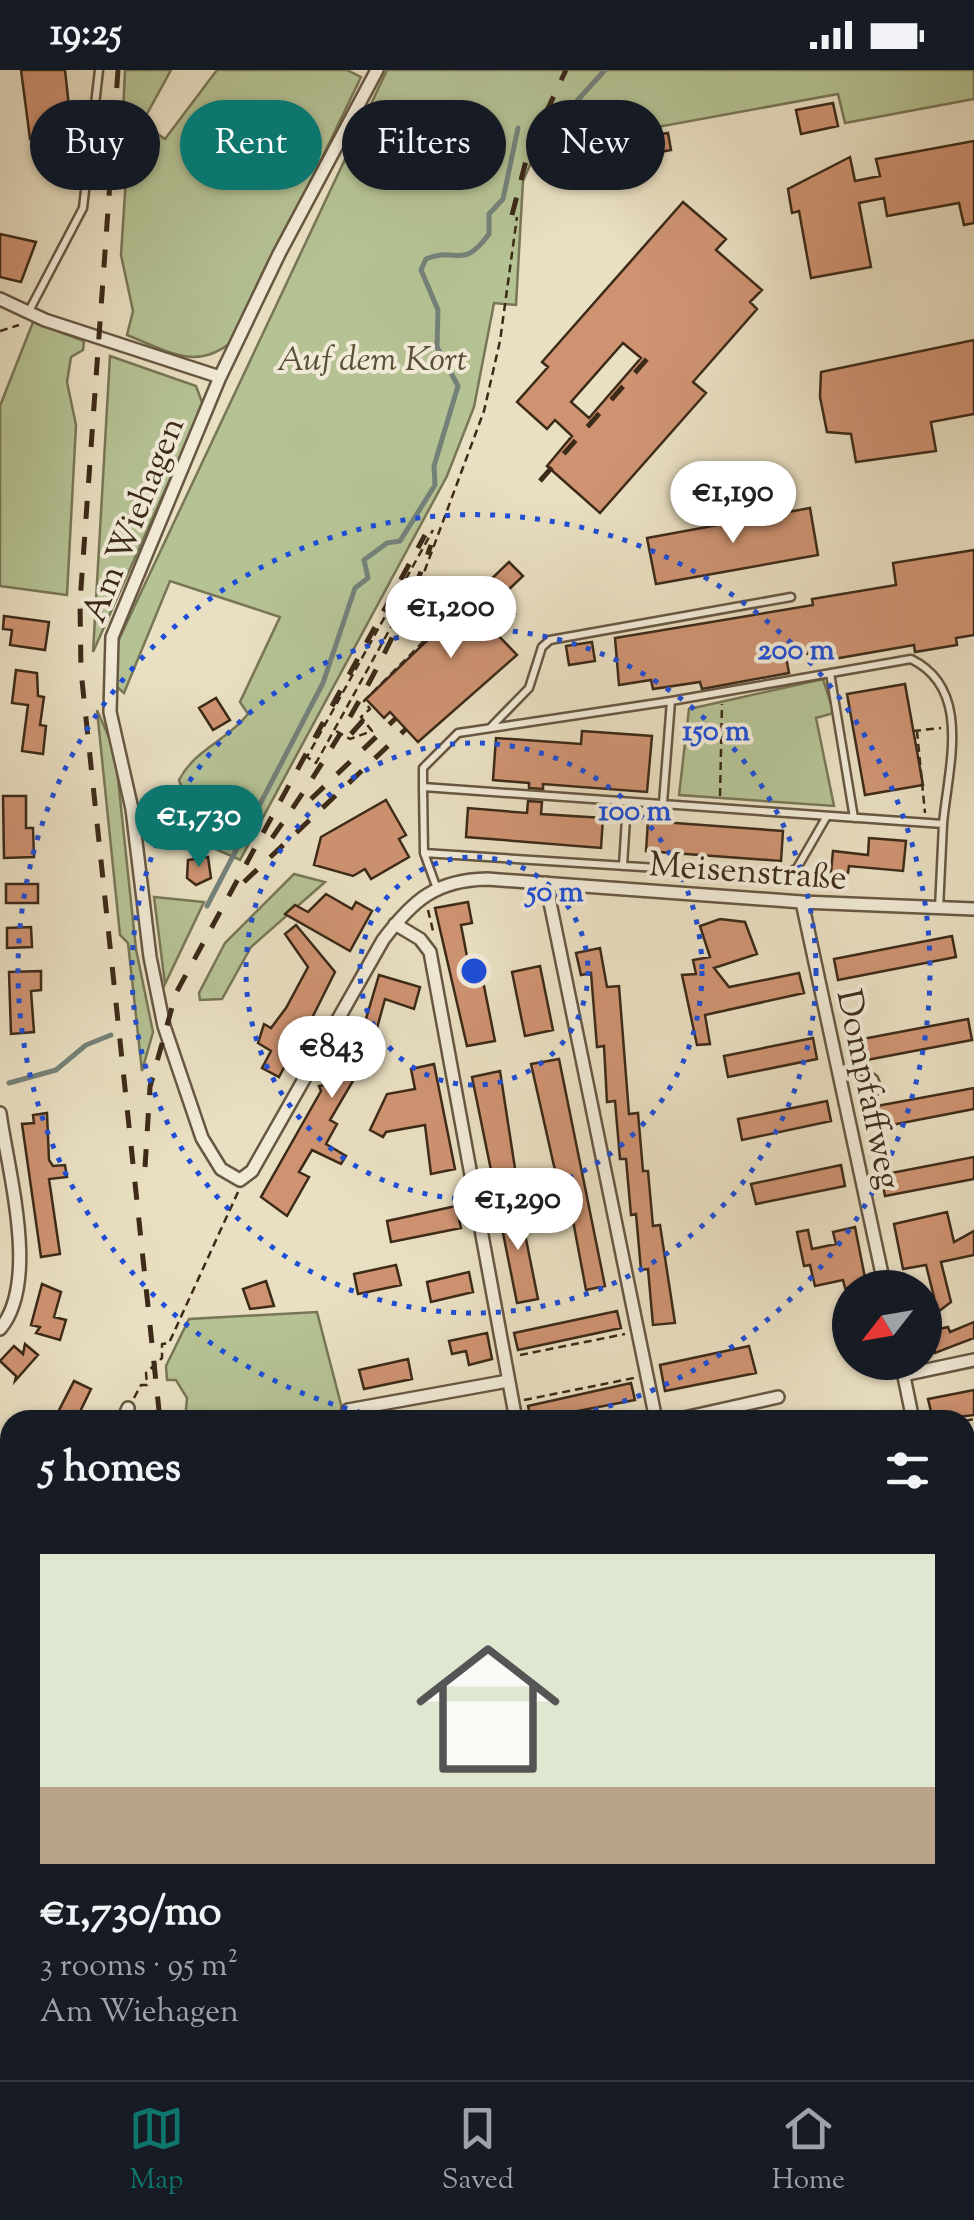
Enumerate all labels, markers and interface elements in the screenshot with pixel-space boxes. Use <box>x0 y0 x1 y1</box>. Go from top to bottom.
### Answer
text: 19:25 <box>50 8 122 62</box>
chip: Buy <box>30 100 160 190</box>
chip: Rent <box>180 100 322 190</box>
chip: Filters <box>342 100 506 190</box>
chip: New <box>526 100 665 190</box>
park label: Auf dem Kort <box>276 336 468 387</box>
street label: Am Wiehagen <box>71 410 200 631</box>
pin: €1,190 <box>652 461 814 546</box>
text: €1,190 <box>692 470 774 516</box>
pin: €1,200 <box>370 576 532 661</box>
text: €1,200 <box>407 585 495 631</box>
text: 200 m <box>758 630 835 673</box>
text: 150 m <box>682 711 750 754</box>
pin: €1,730 <box>118 785 280 870</box>
text: 100 m <box>599 791 672 834</box>
text: €1,730 <box>157 794 241 840</box>
street label: Meisenstraße <box>647 841 848 906</box>
text: 50 m <box>524 872 584 915</box>
centre of rings <box>456 953 492 989</box>
street label: Dompfaffweg <box>821 985 913 1194</box>
pin: €843 <box>273 1016 391 1101</box>
text: €843 <box>300 1025 364 1071</box>
pin: €1,290 <box>437 1168 599 1253</box>
text: €1,290 <box>475 1177 561 1223</box>
north arrow <box>832 1270 942 1380</box>
map controls <box>832 1270 942 1380</box>
text: 5 homes <box>40 1440 181 1500</box>
icon: filters <box>880 1443 935 1498</box>
icon: home <box>398 1619 578 1799</box>
text: €1,730/mo <box>40 1884 221 1944</box>
text: 3 rooms · 95 m² <box>40 1944 238 1990</box>
text: Am Wiehagen <box>40 1990 239 2036</box>
tab: Map <box>129 2101 184 2201</box>
tab: Saved <box>442 2101 514 2201</box>
tab: Home <box>772 2101 845 2201</box>

